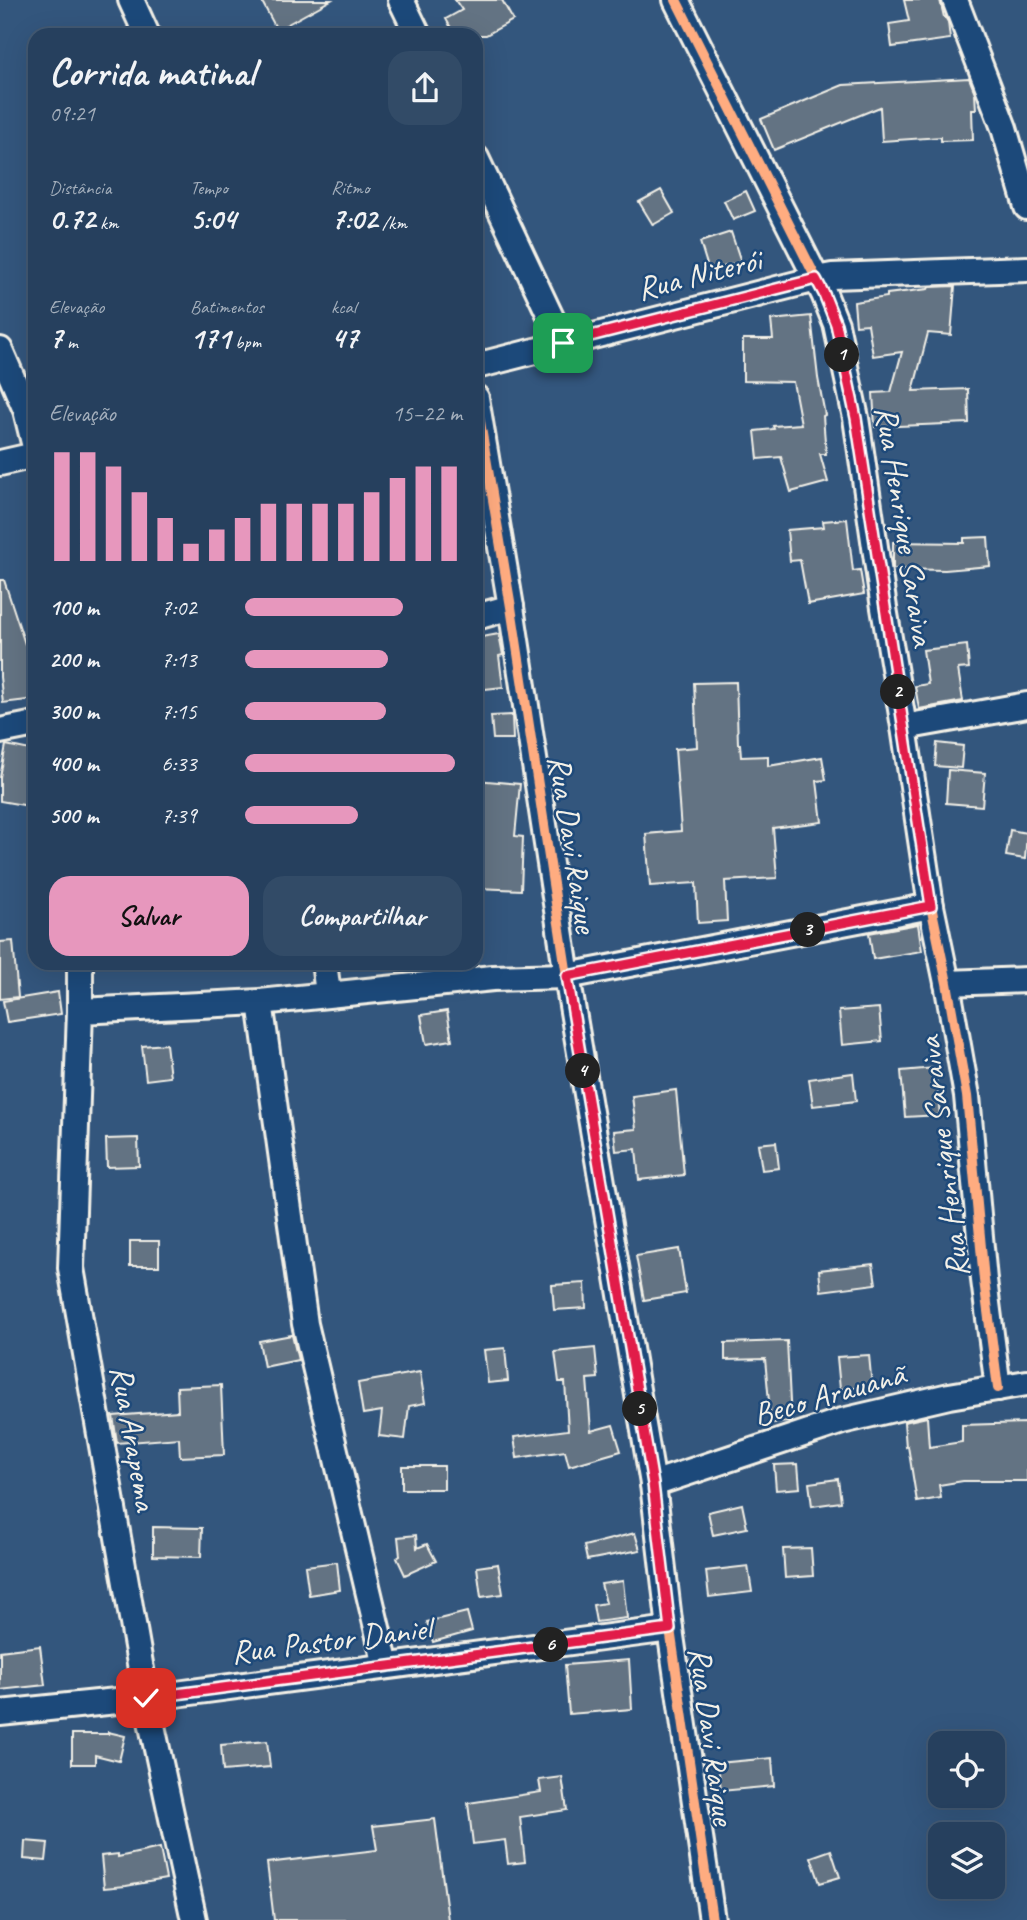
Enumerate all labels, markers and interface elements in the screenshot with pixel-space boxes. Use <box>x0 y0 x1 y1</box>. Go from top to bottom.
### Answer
text: Corrida matinal <box>49 49 255 96</box>
button: share <box>388 51 462 125</box>
text: 09:21 <box>49 99 95 128</box>
text: Distância <box>49 176 111 200</box>
text: Tempo <box>190 176 228 200</box>
text: Ritmo <box>331 176 369 200</box>
text: 0.72 <box>49 200 95 238</box>
text: 5:04 <box>190 200 236 238</box>
text: 7:02 <box>331 200 377 238</box>
text: km <box>95 211 119 235</box>
text: /km <box>377 211 407 235</box>
street label: Rua Niterói <box>633 237 769 310</box>
text: Elevação <box>49 295 104 319</box>
text: Batimentos <box>190 295 264 319</box>
text: kcal <box>331 295 356 319</box>
pin <box>533 313 593 373</box>
text: 7 <box>49 319 62 357</box>
text: 171 <box>190 319 230 357</box>
text: 47 <box>331 319 358 357</box>
icon: arrive <box>544 324 582 362</box>
text: m <box>62 330 78 354</box>
text: bpm <box>230 330 261 354</box>
pin: 1 <box>824 338 860 372</box>
text: 1 <box>837 342 846 366</box>
text: Elevação <box>49 399 116 428</box>
text: 15–22 m <box>392 399 462 428</box>
street label: Rua Henrique Saraiva <box>865 403 945 652</box>
text: 100 m <box>49 593 99 622</box>
text: 7:02 <box>161 593 197 622</box>
text: 200 m <box>49 645 99 674</box>
text: 7:13 <box>161 645 197 674</box>
pin: 2 <box>880 674 916 710</box>
text: 2 <box>893 679 902 703</box>
text: 300 m <box>49 697 99 726</box>
text: 7:15 <box>161 697 197 726</box>
text: 400 m <box>49 749 99 778</box>
text: 6:33 <box>161 749 197 778</box>
street label: Rua Davi Raique <box>538 752 608 938</box>
text: 500 m <box>49 801 98 830</box>
text: 7:39 <box>161 801 197 830</box>
button: Salvar <box>49 876 249 956</box>
button: Compartilhar <box>263 876 462 956</box>
pin: 3 <box>790 912 826 948</box>
text: 3 <box>803 917 812 941</box>
street label: Rua Henrique Saraiva <box>907 1032 979 1280</box>
pin: 4 <box>566 1054 600 1088</box>
text: 4 <box>578 1058 587 1082</box>
street label: Beco Arauanã <box>748 1351 913 1436</box>
street label: Rua Arapema <box>101 1362 168 1516</box>
pin: 5 <box>622 1392 658 1426</box>
text: 5 <box>635 1396 644 1420</box>
street label: Rua Pastor Daniel <box>229 1606 439 1673</box>
pin: 6 <box>534 1628 568 1662</box>
text: 6 <box>546 1632 555 1656</box>
street label: Rua Davi Raique <box>679 1644 746 1830</box>
pin <box>116 1668 176 1728</box>
icon: check <box>127 1679 165 1717</box>
map controls <box>928 1731 1005 1899</box>
button: locate <box>928 1731 1005 1808</box>
button: layers <box>928 1822 1005 1899</box>

